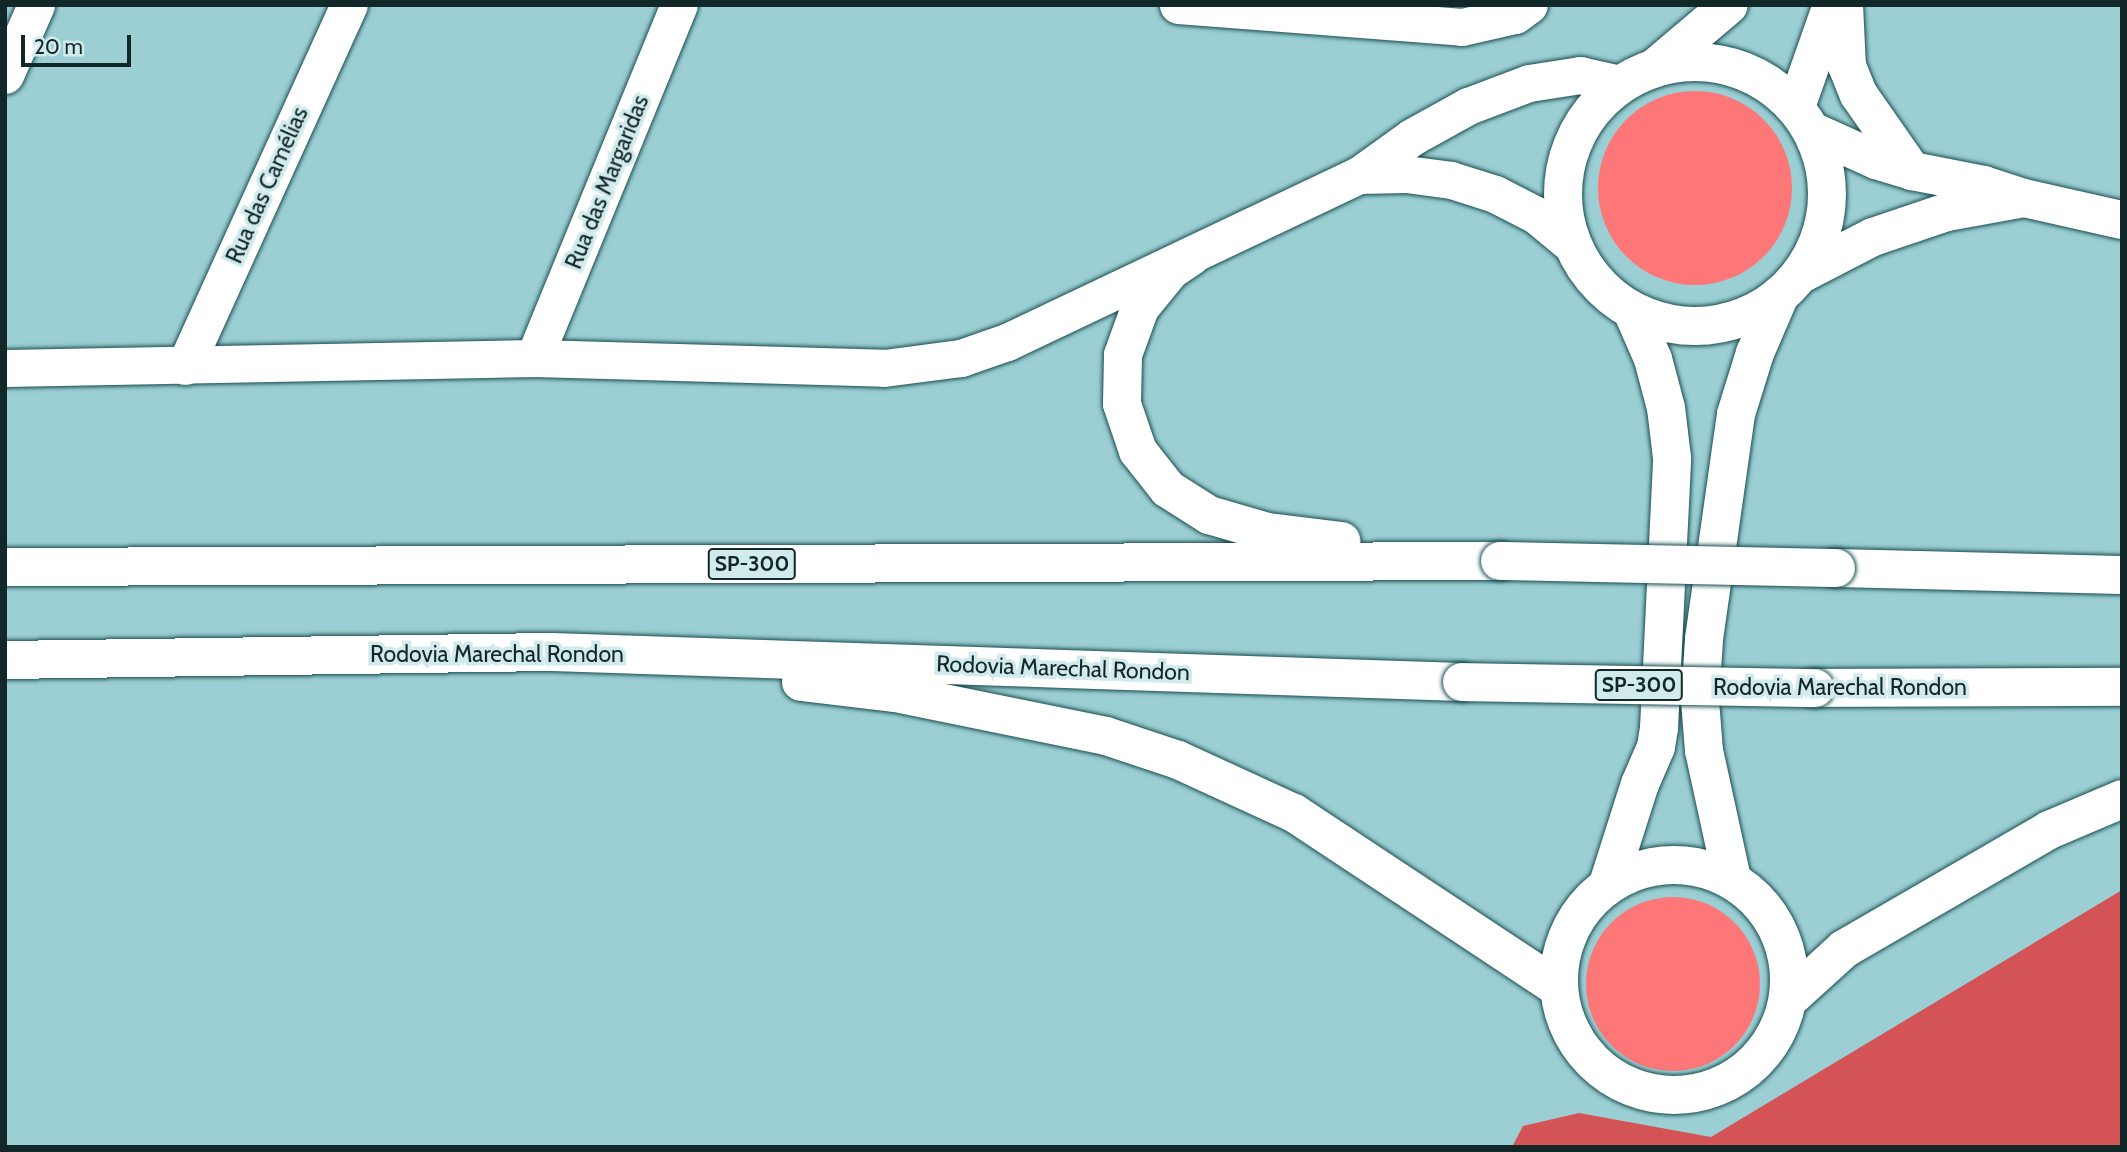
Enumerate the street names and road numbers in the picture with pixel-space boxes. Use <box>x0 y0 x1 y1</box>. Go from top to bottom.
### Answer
street label: Rua das Margaridas <box>560 91 654 273</box>
street label: Rua das Camélias <box>220 102 314 268</box>
road number: SP-300 <box>706 546 798 582</box>
street label: Rodovia Marechal Rondon <box>370 640 624 668</box>
street label: Rodovia Marechal Rondon <box>936 650 1190 686</box>
road number: SP-300 <box>1594 668 1684 702</box>
street label: Rodovia Marechal Rondon <box>1713 673 1967 701</box>

